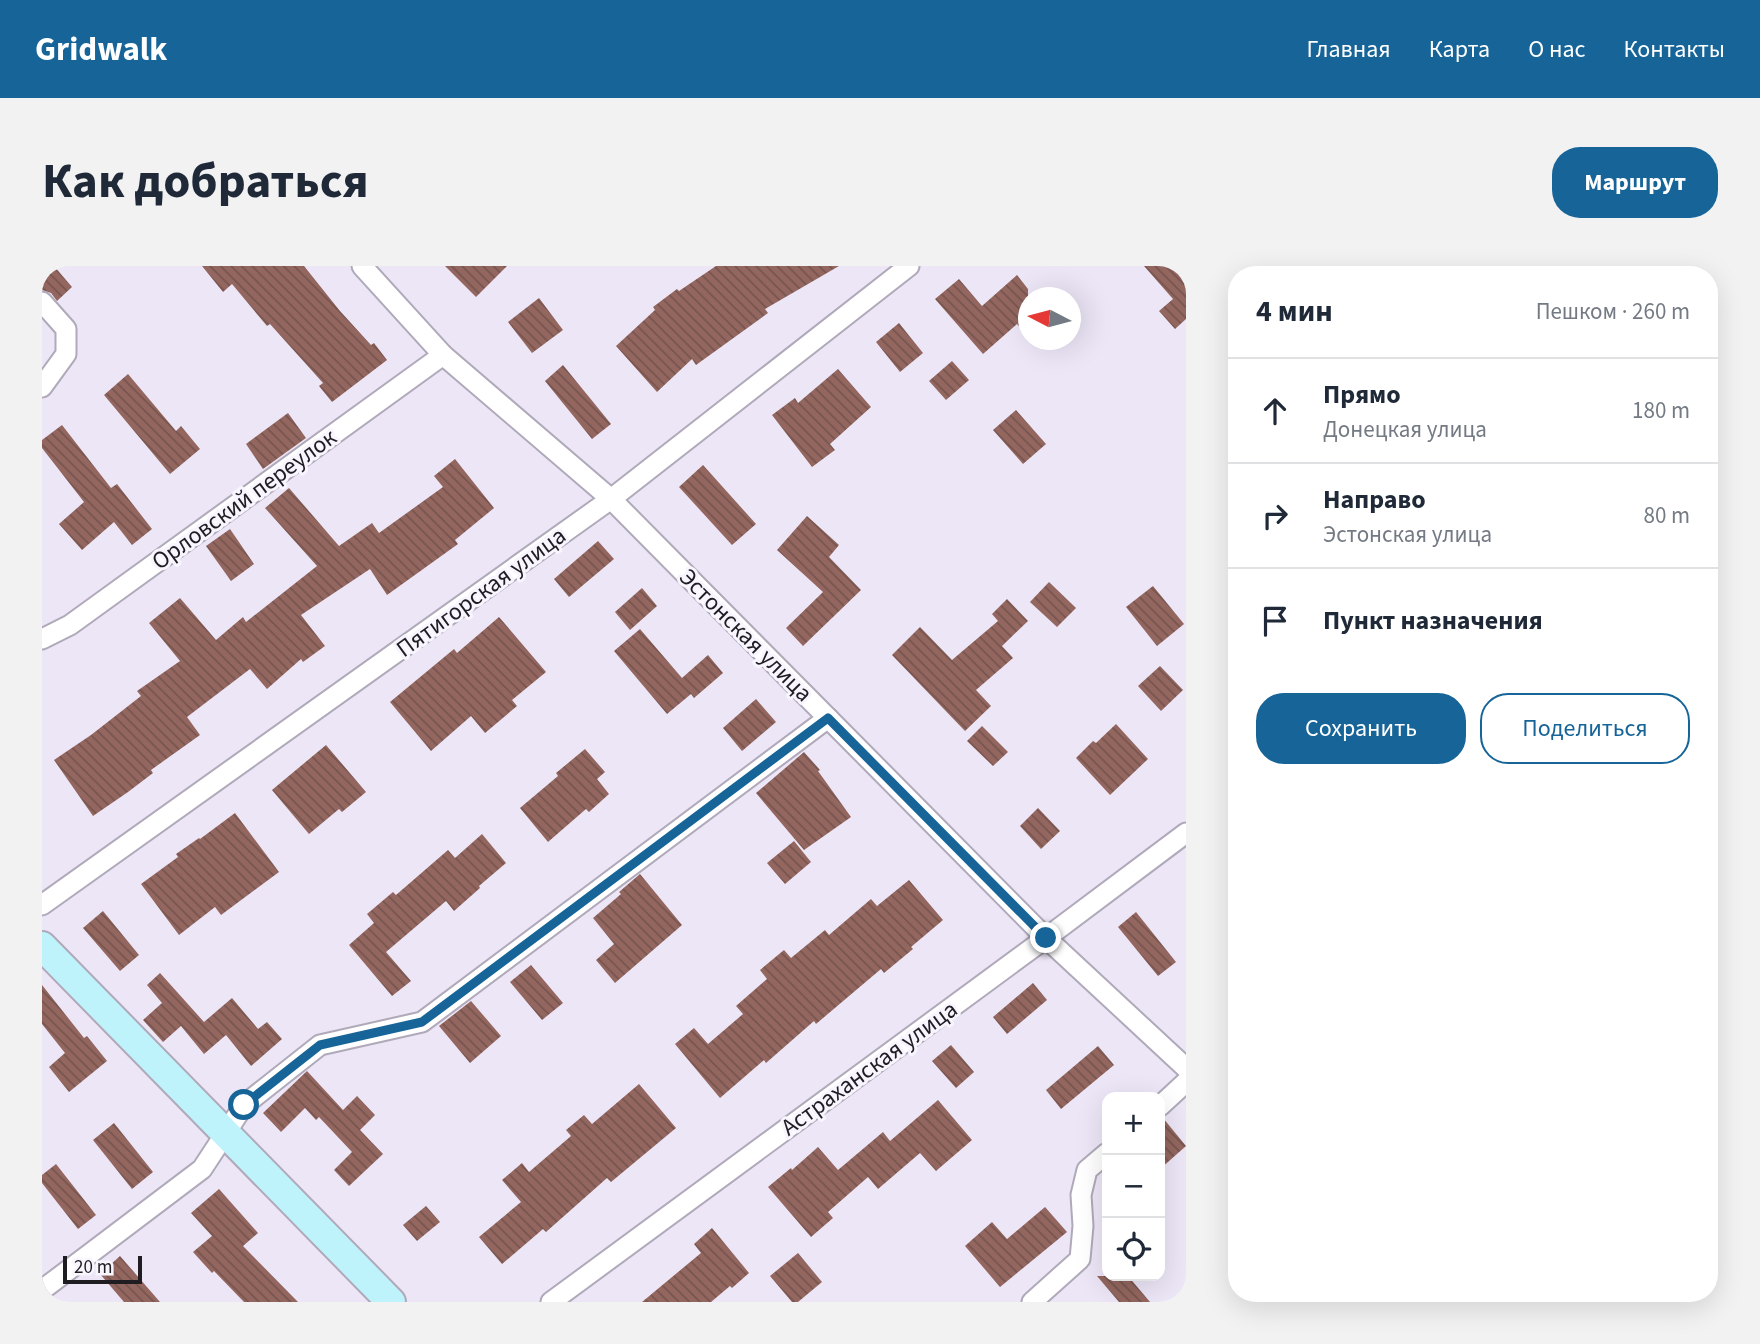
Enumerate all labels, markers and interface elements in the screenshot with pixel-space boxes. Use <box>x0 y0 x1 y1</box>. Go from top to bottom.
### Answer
text: Gridwalk <box>35 26 167 73</box>
text: Главная <box>1306 32 1391 67</box>
text: Карта <box>1429 32 1490 67</box>
text: О нас <box>1528 32 1585 67</box>
text: Контакты <box>1623 32 1725 67</box>
text: Как добраться <box>42 147 369 217</box>
button: Маршрут <box>1552 147 1718 218</box>
north arrow <box>1018 287 1081 350</box>
text: 4 мин <box>1256 290 1333 333</box>
text: Пешком · 260 m <box>1536 295 1690 328</box>
text: Прямо <box>1323 376 1401 413</box>
icon: ahead <box>1256 392 1294 430</box>
text: 180 m <box>1632 394 1690 427</box>
text: Донецкая улица <box>1323 413 1487 446</box>
street label: Орловский переулок <box>145 420 344 579</box>
text: Направо <box>1323 481 1426 518</box>
icon: right <box>1256 497 1294 535</box>
text: 80 m <box>1643 499 1690 532</box>
text: Эстонская улица <box>1323 518 1492 551</box>
street label: Пятигорская улица <box>389 519 573 666</box>
street label: Эстонская улица <box>671 561 820 710</box>
icon: arrive <box>1256 602 1294 640</box>
text: Пункт назначения <box>1323 602 1543 639</box>
button: Сохранить <box>1256 693 1466 764</box>
button: Поделиться <box>1480 693 1690 764</box>
route end <box>1030 922 1061 953</box>
street label: Астраханская улица <box>774 992 965 1144</box>
route start <box>228 1089 259 1120</box>
map controls <box>1102 1092 1165 1281</box>
button: + <box>1102 1092 1165 1155</box>
button: − <box>1102 1155 1165 1218</box>
button: locate <box>1102 1218 1165 1281</box>
scale bar <box>63 1253 142 1285</box>
text: 20 m <box>74 1254 112 1281</box>

